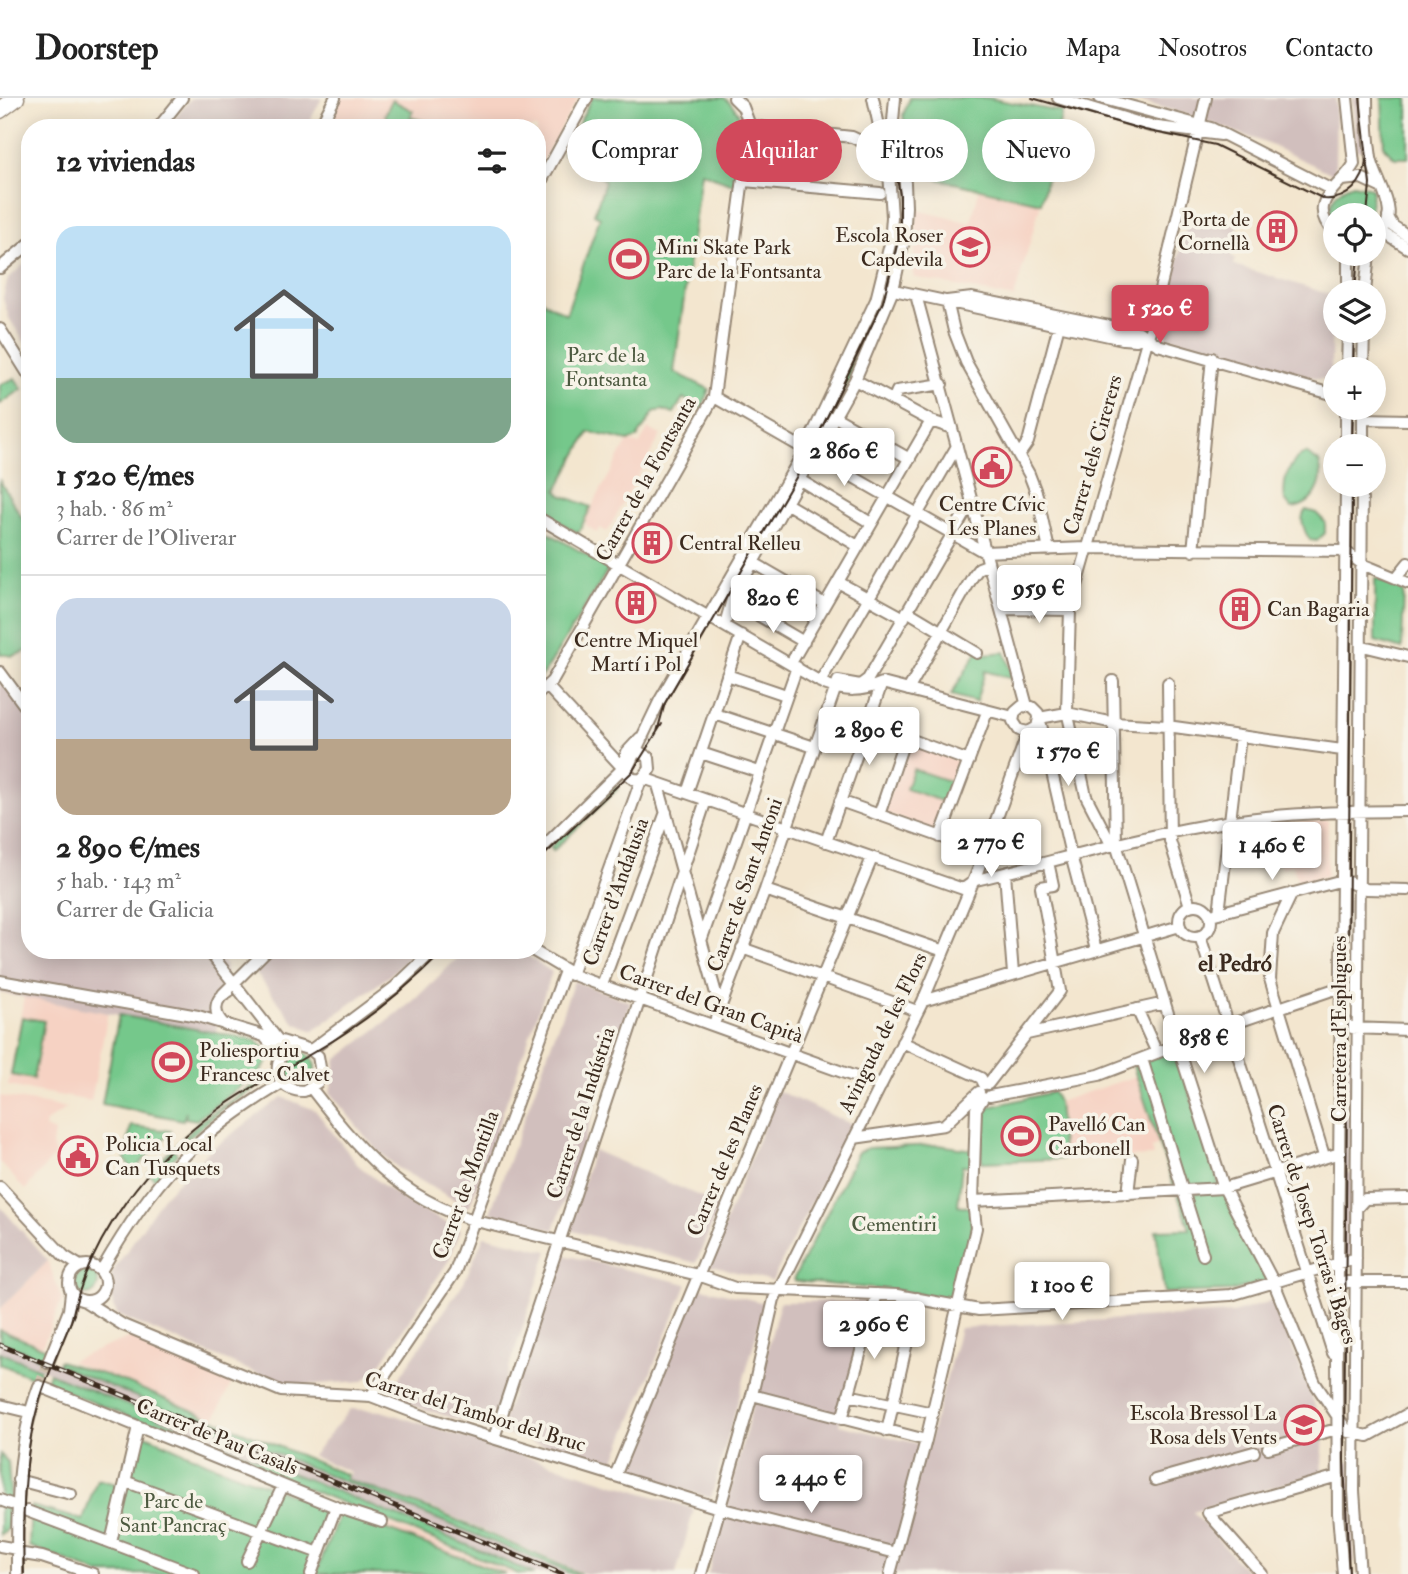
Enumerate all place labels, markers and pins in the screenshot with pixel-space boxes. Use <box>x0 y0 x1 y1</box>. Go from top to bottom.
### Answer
place label: Porta de Cornellà <box>1178 206 1250 257</box>
building icon: Porta de Cornellà <box>1256 210 1298 252</box>
place label: Escola Roser Capdevila <box>835 222 943 273</box>
school or university icon: Escola Roser Capdevila <box>949 226 991 268</box>
place label: Mini Skate Park Parc de la Fontsanta <box>656 234 822 285</box>
sports icon: Mini Skate Park Parc de la Fontsanta <box>608 238 650 280</box>
pin: 1 520 € <box>1095 286 1225 345</box>
pin: 2 860 € <box>779 428 909 488</box>
public building icon: Centre Cívic Les Planes <box>971 446 1013 488</box>
place label: Centre Cívic Les Planes <box>939 491 1046 542</box>
building icon: Central Relleu <box>631 522 673 564</box>
place label: Central Relleu <box>679 530 801 557</box>
pin: 959 € <box>990 566 1088 625</box>
pin: 820 € <box>724 575 822 635</box>
building icon: Centre Miquel Martí i Pol <box>615 582 657 624</box>
building icon: Can Bagaria <box>1219 588 1261 630</box>
place label: Can Bagaria <box>1267 596 1370 623</box>
place label: Centre Miquel Martí i Pol <box>574 627 699 678</box>
pin: 2 890 € <box>804 708 934 767</box>
pin: 1 570 € <box>1003 728 1133 788</box>
pin: 2 770 € <box>926 820 1056 879</box>
pin: 1 460 € <box>1207 822 1337 882</box>
pin: 858 € <box>1155 1016 1253 1075</box>
place label: Poliesportiu Francesc Calvet <box>199 1037 330 1088</box>
sports icon: Poliesportiu Francesc Calvet <box>151 1041 193 1083</box>
place label: Pavelló Can Carbonell <box>1048 1111 1146 1162</box>
sports icon: Pavelló Can Carbonell <box>1000 1115 1042 1157</box>
place label: Policia Local Can Tusquets <box>105 1131 220 1182</box>
public building icon: Policia Local Can Tusquets <box>57 1135 99 1177</box>
pin: 1 100 € <box>997 1262 1127 1322</box>
pin: 2 960 € <box>809 1302 939 1361</box>
place label: Escola Bressol La Rosa dels Vents <box>1130 1400 1277 1451</box>
school or university icon: Escola Bressol La Rosa dels Vents <box>1283 1404 1325 1446</box>
pin: 2 440 € <box>746 1456 876 1515</box>

